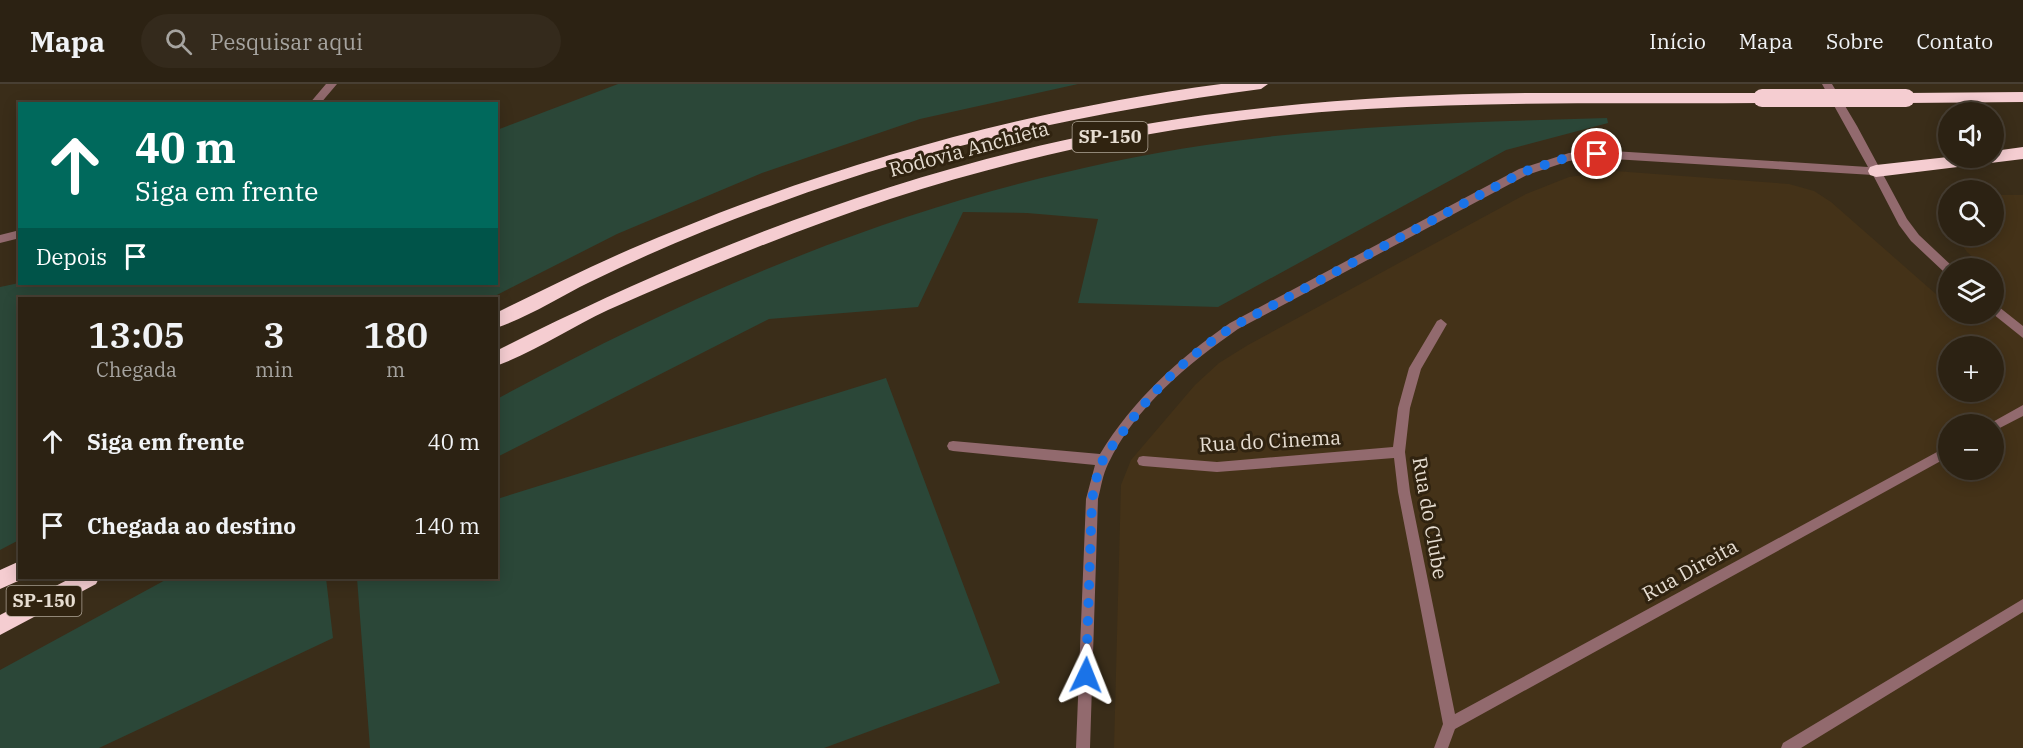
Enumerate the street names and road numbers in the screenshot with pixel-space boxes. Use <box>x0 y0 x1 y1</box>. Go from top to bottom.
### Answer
street label: Rodovia Anchieta <box>886 114 1052 183</box>
road number: SP-150 <box>1072 122 1148 152</box>
street label: Rua do Cinema <box>1198 423 1342 458</box>
street label: Rua do Clube <box>1406 455 1455 581</box>
street label: Rua Direita <box>1637 532 1743 607</box>
road number: SP-150 <box>6 586 82 616</box>

